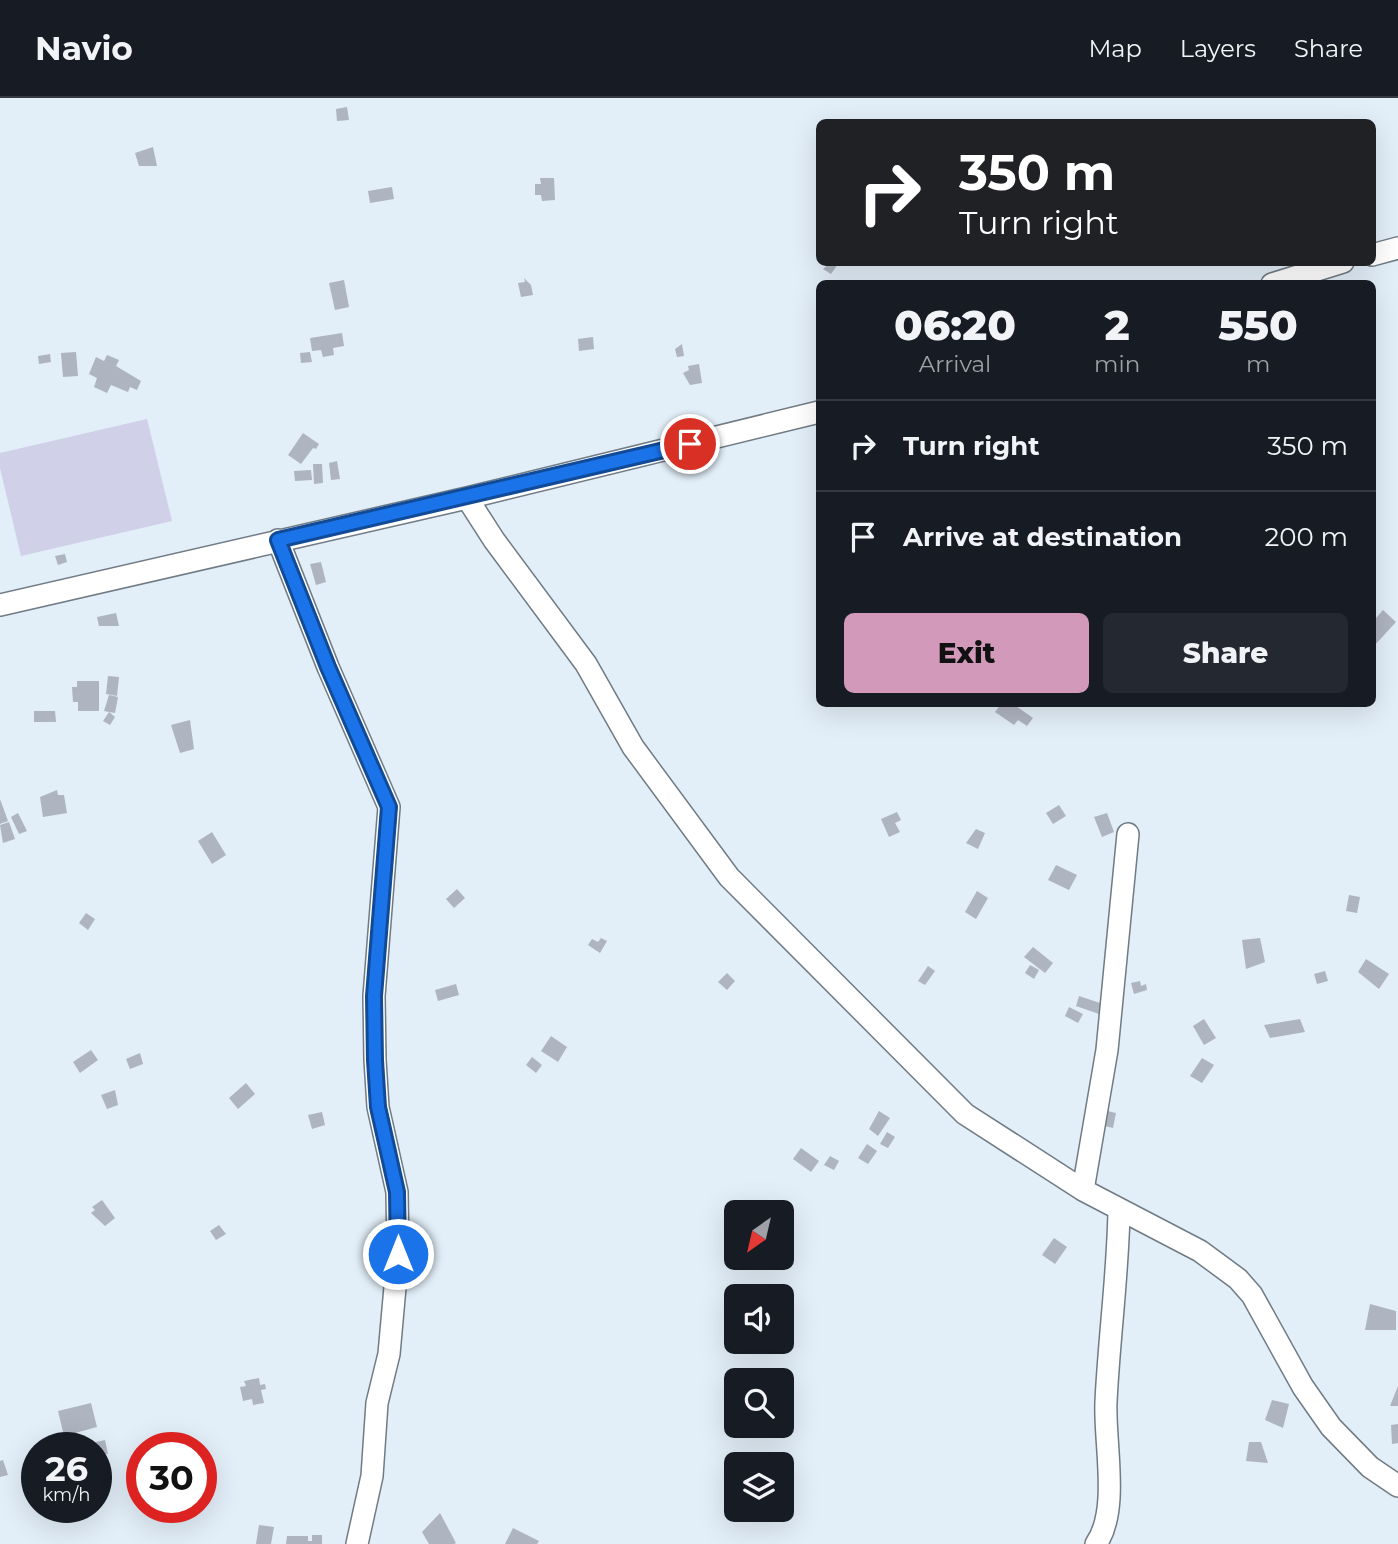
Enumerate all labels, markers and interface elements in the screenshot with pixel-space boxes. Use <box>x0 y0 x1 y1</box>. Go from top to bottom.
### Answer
text: Navio <box>35 28 133 68</box>
text: Map <box>1088 34 1142 63</box>
text: Layers <box>1180 34 1256 63</box>
text: Share <box>1294 34 1363 63</box>
text: 350 m <box>959 143 1115 202</box>
icon: right <box>844 147 935 238</box>
text: Turn right <box>959 203 1119 242</box>
text: 06:20 <box>894 299 1016 351</box>
text: 2 <box>1105 299 1130 351</box>
text: 550 <box>1218 299 1298 351</box>
text: Arrival <box>919 350 991 378</box>
text: min <box>1094 350 1140 378</box>
text: m <box>1246 350 1270 378</box>
pin <box>660 414 720 474</box>
icon: arrive <box>671 425 709 463</box>
icon: right <box>844 427 882 465</box>
text: Turn right <box>903 430 1039 462</box>
text: 350 m <box>1267 430 1348 462</box>
icon: arrive <box>844 518 882 556</box>
text: Arrive at destination <box>903 521 1182 553</box>
text: 200 m <box>1264 521 1348 553</box>
button: Exit <box>844 613 1089 693</box>
button: Share <box>1103 613 1348 693</box>
north arrow <box>724 1200 794 1270</box>
map controls <box>724 1200 794 1522</box>
position arrow <box>361 1217 435 1291</box>
button: sound <box>724 1284 794 1354</box>
button: search <box>724 1368 794 1438</box>
speed limit sign: 30 <box>126 1432 217 1523</box>
text: 26 <box>45 1447 88 1490</box>
button: layers <box>724 1452 794 1522</box>
text: km/h <box>42 1484 91 1506</box>

